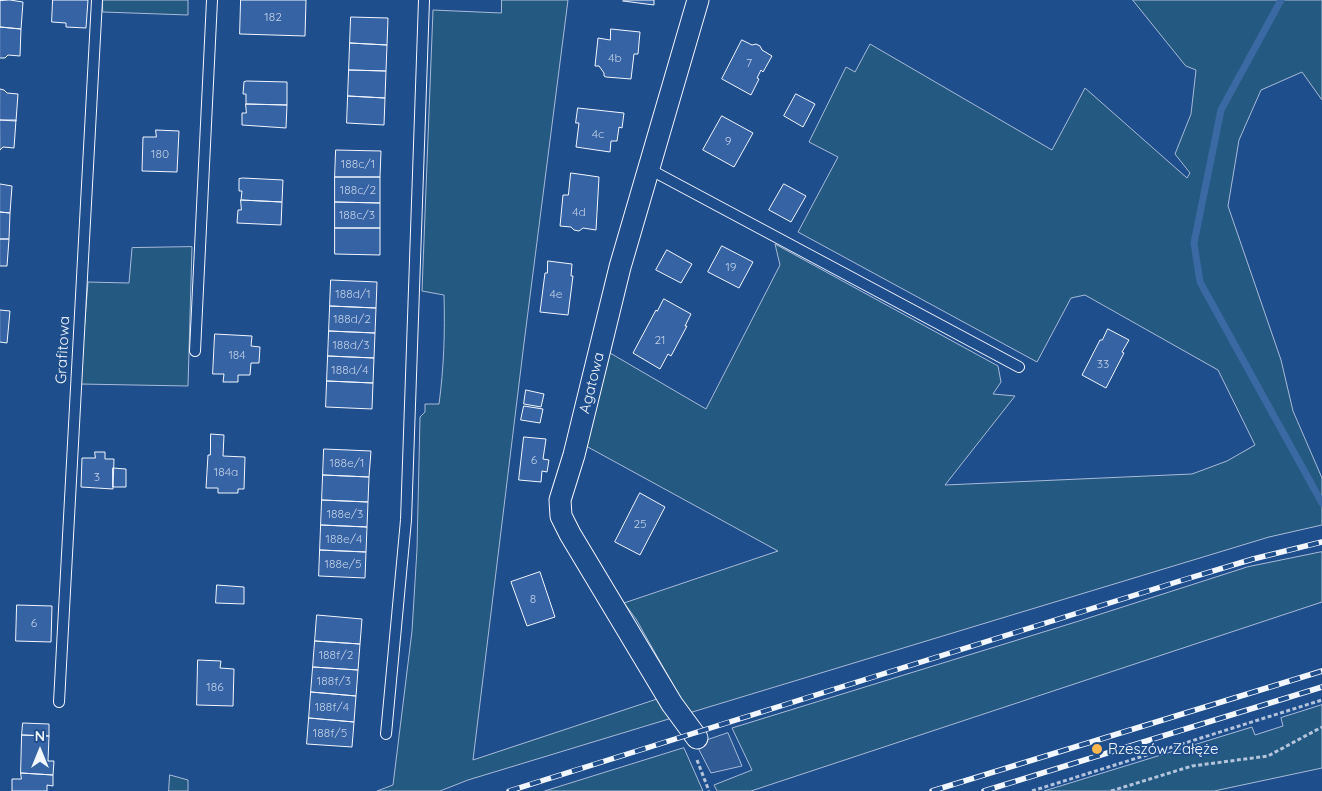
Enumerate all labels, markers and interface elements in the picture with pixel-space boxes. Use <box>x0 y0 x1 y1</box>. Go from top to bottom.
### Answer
house number: 182 <box>264 10 282 24</box>
house number: 4b <box>608 51 622 65</box>
house number: 7 <box>746 56 752 70</box>
house number: 4c <box>592 127 604 141</box>
house number: 9 <box>725 134 731 148</box>
house number: 180 <box>151 147 169 161</box>
house number: 188c/1 <box>341 157 375 171</box>
house number: 188c/2 <box>340 183 376 197</box>
house number: 4d <box>572 205 586 219</box>
house number: 188c/3 <box>339 208 375 222</box>
house number: 19 <box>725 260 737 274</box>
house number: 188d/1 <box>335 287 371 301</box>
house number: 4e <box>549 287 563 301</box>
house number: 188d/2 <box>333 312 371 326</box>
street label: Grafitowa <box>52 315 74 385</box>
house number: 21 <box>654 333 666 347</box>
house number: 188d/3 <box>332 338 370 352</box>
house number: 184 <box>228 348 246 362</box>
street label: Agatowa <box>576 350 608 416</box>
house number: 33 <box>1097 357 1109 371</box>
house number: 188d/4 <box>331 363 369 377</box>
house number: 6 <box>531 453 537 467</box>
house number: 188e/1 <box>330 456 364 470</box>
house number: 184a <box>214 465 238 479</box>
house number: 3 <box>94 470 100 484</box>
house number: 188e/3 <box>327 507 363 521</box>
house number: 25 <box>633 517 647 531</box>
house number: 188e/4 <box>326 532 362 546</box>
house number: 188e/5 <box>325 557 361 571</box>
house number: 8 <box>530 592 536 606</box>
house number: 6 <box>31 616 37 630</box>
house number: 188f/2 <box>319 648 353 662</box>
house number: 188f/3 <box>317 674 351 688</box>
house number: 186 <box>206 680 224 694</box>
house number: 188f/4 <box>315 700 349 714</box>
north arrow <box>15 726 65 776</box>
house number: 188f/5 <box>313 726 347 740</box>
text: N <box>35 727 45 745</box>
place label: Rzeszów Załęże <box>1108 740 1219 758</box>
marker: Rzeszów Załęże <box>1090 742 1104 756</box>

